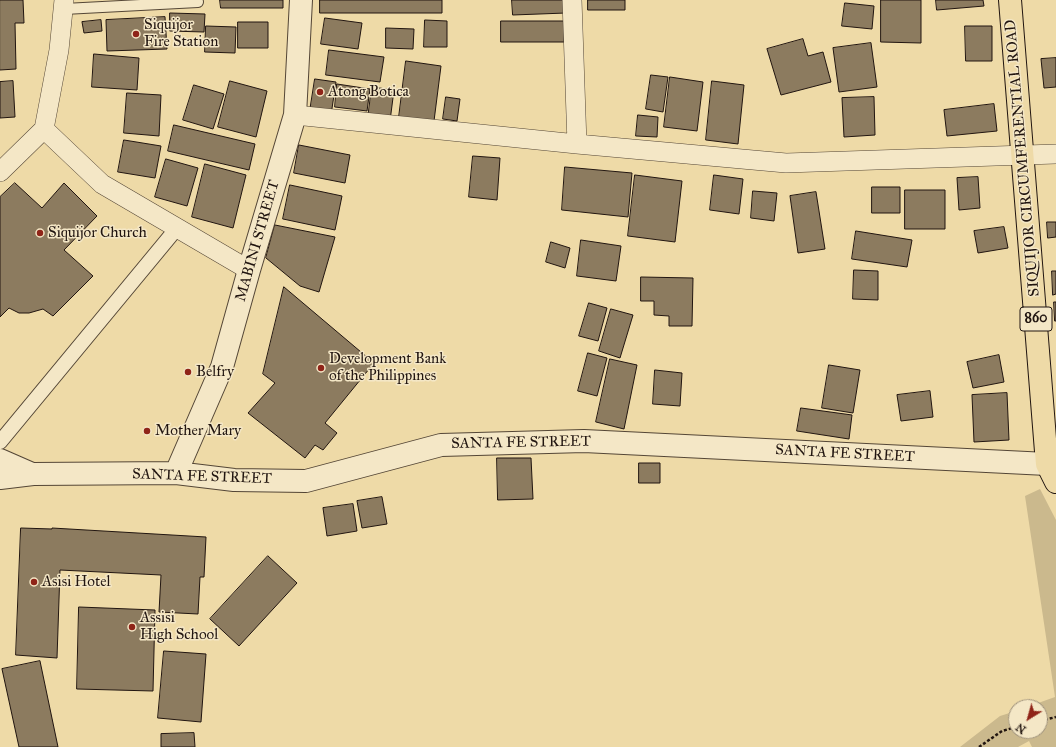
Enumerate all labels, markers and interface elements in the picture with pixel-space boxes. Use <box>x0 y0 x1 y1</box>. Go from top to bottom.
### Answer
place label: Siquijor Fire Station <box>144 16 218 51</box>
street label: SIQUIJOR CIRCUMFERENTIAL ROAD <box>1002 19 1044 297</box>
marker: Siquijor Fire Station <box>131 29 141 39</box>
place label: Atong Botica <box>328 83 409 101</box>
marker: Atong Botica <box>315 87 325 97</box>
street label: MABINI STREET <box>232 178 284 304</box>
place label: Siquijor Church <box>48 224 147 242</box>
marker: Siquijor Church <box>35 228 45 238</box>
road number: 860 <box>1020 307 1052 331</box>
place label: Development Bank of the Philippines <box>329 350 446 385</box>
place label: Belfry <box>196 363 234 381</box>
marker: Development Bank of the Philippines <box>316 363 326 373</box>
marker: Belfry <box>183 367 193 377</box>
place label: Mother Mary <box>155 422 241 440</box>
marker: Mother Mary <box>142 426 152 436</box>
street label: SANTA FE STREET <box>451 433 591 453</box>
street label: SANTA FE STREET <box>775 441 915 467</box>
street label: SANTA FE STREET <box>132 466 272 488</box>
place label: Asisi Hotel <box>42 573 111 591</box>
marker: Asisi Hotel <box>29 577 39 587</box>
place label: Assisi High School <box>140 609 218 644</box>
marker: Assisi High School <box>127 622 137 632</box>
north arrow <box>1008 699 1048 739</box>
text: N <box>1013 720 1029 736</box>

